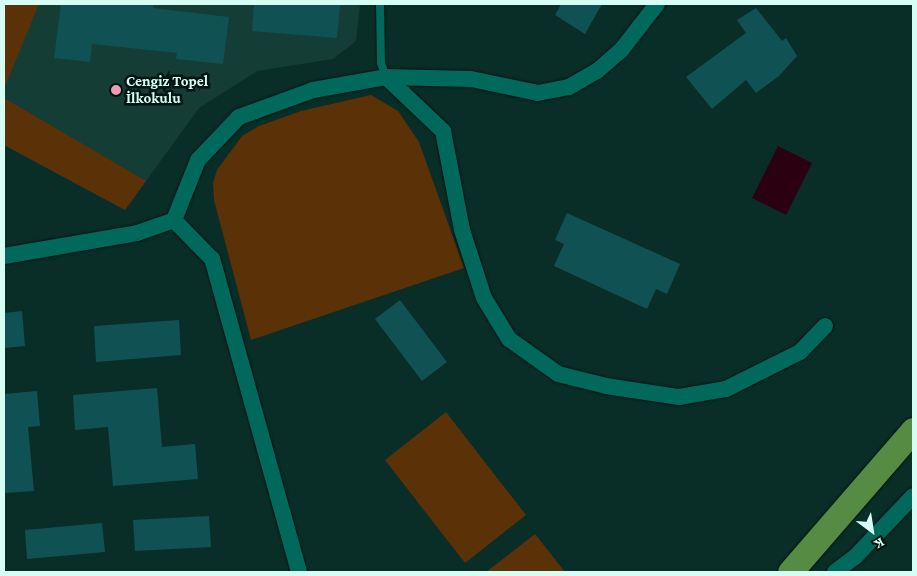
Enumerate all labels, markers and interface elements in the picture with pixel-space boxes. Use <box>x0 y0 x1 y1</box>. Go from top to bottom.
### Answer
place label: Cengiz Topel İlkokulu <box>126 72 208 107</box>
marker: Cengiz Topel İlkokulu <box>110 84 122 96</box>
north arrow <box>847 506 897 556</box>
text: K <box>872 535 888 553</box>

